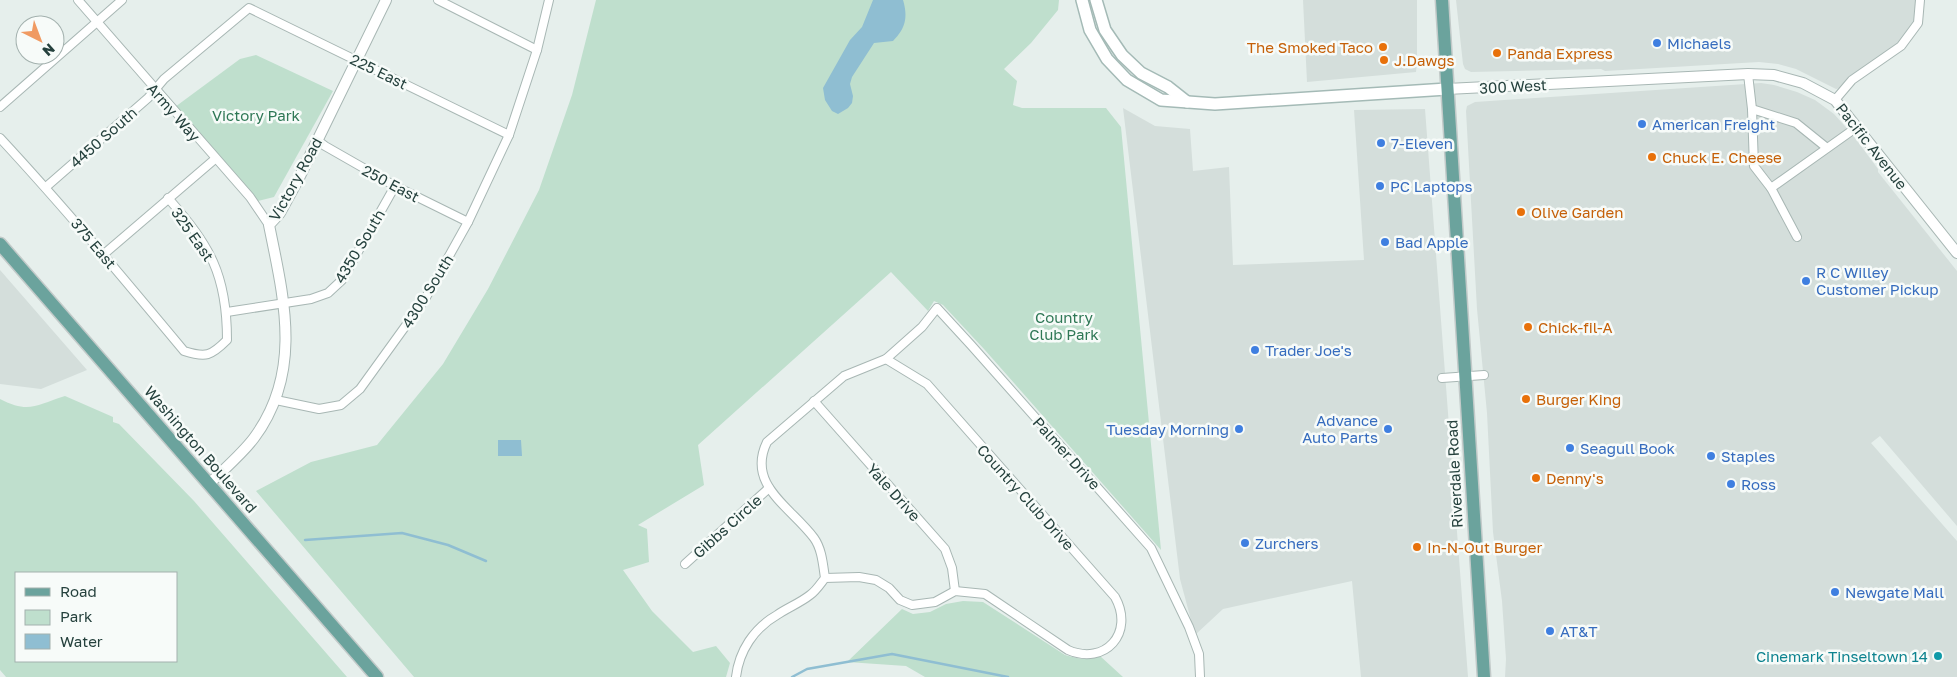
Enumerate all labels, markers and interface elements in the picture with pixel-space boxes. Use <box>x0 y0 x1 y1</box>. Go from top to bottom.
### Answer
north arrow <box>15 15 65 65</box>
place label: Michaels <box>1667 34 1731 52</box>
marker: Michaels <box>1651 37 1663 49</box>
place label: The Smoked Taco <box>1247 38 1373 56</box>
text: N <box>39 40 59 60</box>
marker: The Smoked Taco <box>1377 41 1389 53</box>
place label: Panda Express <box>1507 44 1613 62</box>
marker: Panda Express <box>1491 47 1503 59</box>
street label: 225 East <box>348 49 410 93</box>
place label: J.Dawgs <box>1394 51 1454 69</box>
marker: J.Dawgs <box>1378 54 1390 66</box>
street label: 300 West <box>1479 75 1547 97</box>
street label: Army Way <box>144 79 205 145</box>
street label: Pacific Avenue <box>1833 99 1912 193</box>
street label: 4450 South <box>66 103 140 171</box>
park label: Victory Park <box>212 106 301 124</box>
place label: American Freight <box>1652 115 1775 133</box>
marker: American Freight <box>1636 118 1648 130</box>
street label: Victory Road <box>265 134 325 224</box>
place label: 7-Eleven <box>1391 134 1453 152</box>
marker: 7-Eleven <box>1375 137 1387 149</box>
place label: Chuck E. Cheese <box>1662 148 1782 166</box>
marker: Chuck E. Cheese <box>1646 151 1658 163</box>
street label: 250 East <box>359 161 423 205</box>
place label: PC Laptops <box>1390 177 1472 195</box>
marker: PC Laptops <box>1374 180 1386 192</box>
place label: Olive Garden <box>1531 203 1623 221</box>
street label: 325 East <box>168 204 218 264</box>
street label: 4350 South <box>330 206 388 286</box>
marker: Olive Garden <box>1515 206 1527 218</box>
street label: 375 East <box>68 214 120 272</box>
place label: Bad Apple <box>1395 233 1469 251</box>
marker: Bad Apple <box>1379 236 1391 248</box>
street label: 4300 South <box>397 251 457 331</box>
place label: R C Willey Customer Pickup <box>1816 263 1939 298</box>
marker: R C Willey Customer Pickup <box>1800 275 1812 287</box>
park label: Country Club Park <box>1029 308 1099 343</box>
place label: Chick-fil-A <box>1538 318 1613 336</box>
marker: Chick-fil-A <box>1522 321 1534 333</box>
place label: Trader Joe's <box>1265 341 1352 359</box>
marker: Trader Joe's <box>1249 344 1261 356</box>
street label: Washington Boulevard <box>141 382 261 516</box>
place label: Burger King <box>1536 390 1621 408</box>
marker: Burger King <box>1520 393 1532 405</box>
place label: Advance Auto Parts <box>1302 411 1378 446</box>
street label: Palmer Drive <box>1030 413 1105 493</box>
street label: Riverdale Road <box>1442 419 1466 529</box>
place label: Tuesday Morning <box>1106 420 1229 438</box>
marker: Tuesday Morning <box>1233 423 1245 435</box>
marker: Advance Auto Parts <box>1382 423 1394 435</box>
place label: Seagull Book <box>1580 439 1675 457</box>
street label: Country Club Drive <box>974 440 1078 554</box>
marker: Seagull Book <box>1564 442 1576 454</box>
place label: Staples <box>1721 447 1775 465</box>
marker: Staples <box>1705 450 1717 462</box>
street label: Yale Drive <box>864 460 925 525</box>
place label: Denny's <box>1546 469 1604 487</box>
marker: Denny's <box>1530 472 1542 484</box>
place label: Ross <box>1741 475 1776 493</box>
marker: Ross <box>1725 478 1737 490</box>
street label: Gibbs Circle <box>689 490 765 562</box>
place label: Zurchers <box>1255 534 1318 552</box>
marker: Zurchers <box>1239 537 1251 549</box>
place label: In-N-Out Burger <box>1427 538 1542 556</box>
marker: In-N-Out Burger <box>1411 541 1423 553</box>
legend <box>15 572 178 662</box>
text: Road <box>60 582 97 600</box>
place label: Newgate Mall <box>1845 583 1944 601</box>
marker: Newgate Mall <box>1829 586 1841 598</box>
text: Park <box>60 607 93 625</box>
place label: AT&T <box>1560 622 1598 640</box>
marker: AT&T <box>1544 625 1556 637</box>
text: Water <box>60 632 103 650</box>
place label: Cinemark Tinseltown 14 <box>1756 647 1928 665</box>
marker: Cinemark Tinseltown 14 <box>1932 650 1944 662</box>

